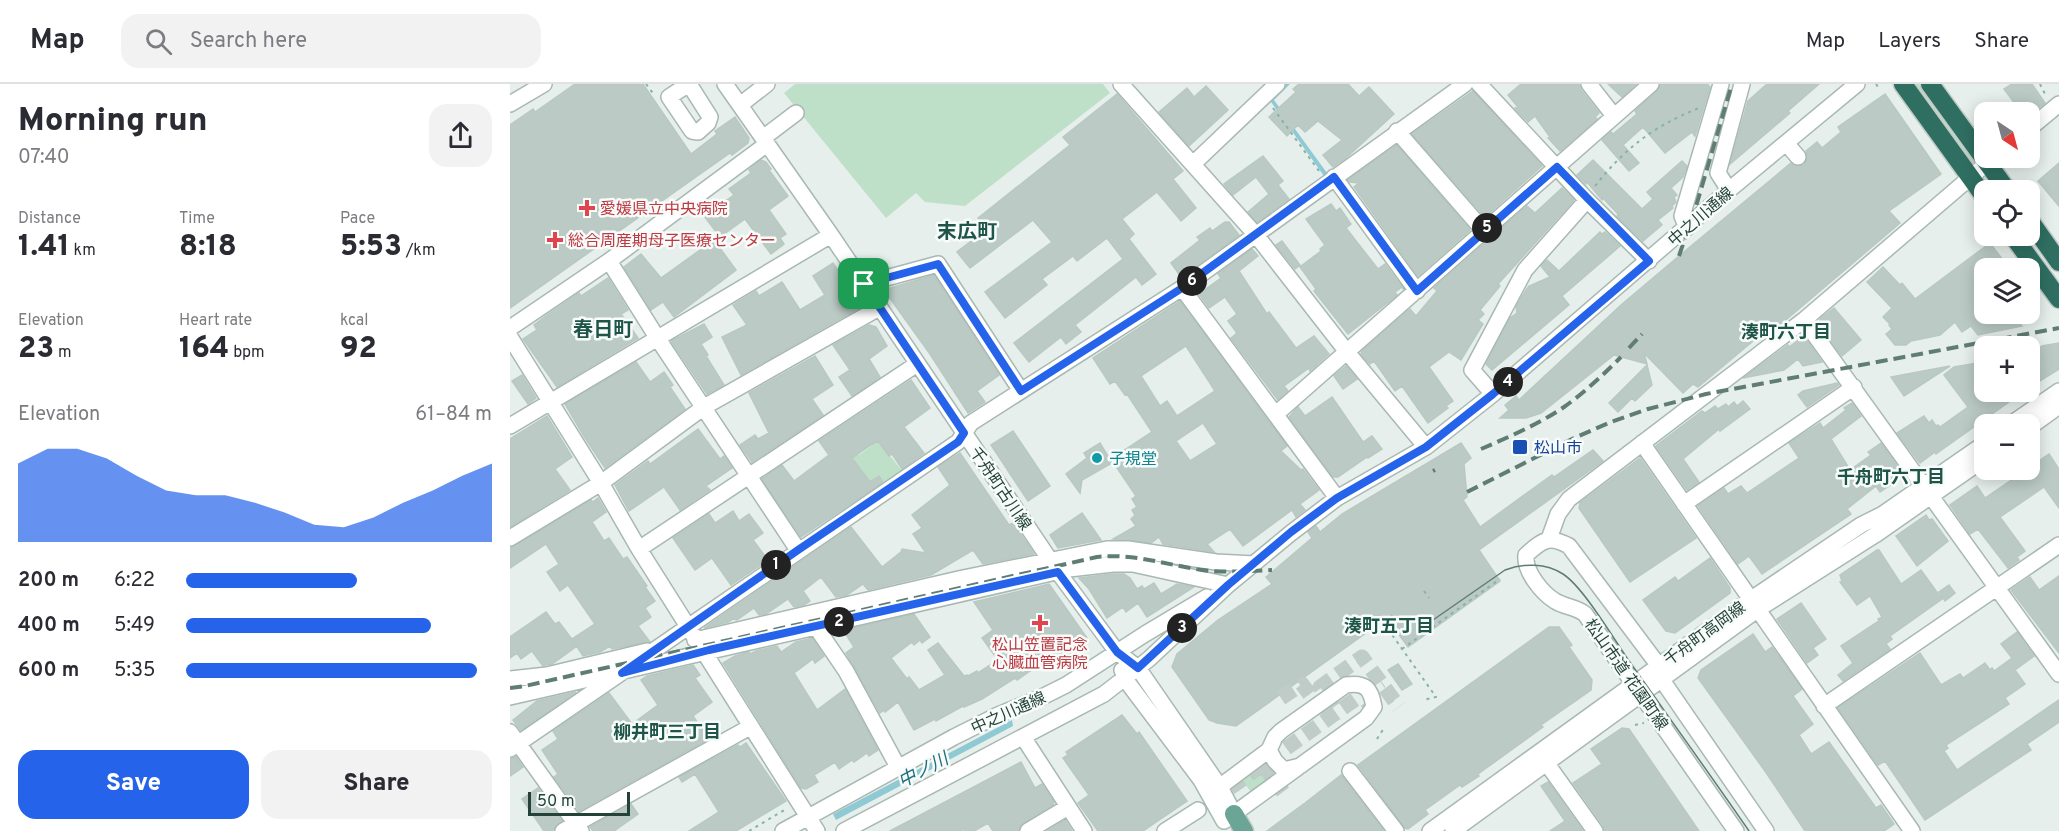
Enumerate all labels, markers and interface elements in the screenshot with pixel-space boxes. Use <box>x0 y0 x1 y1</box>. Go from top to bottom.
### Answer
search box <box>121 14 541 68</box>
text: Map <box>30 23 85 59</box>
icon: search <box>142 25 175 58</box>
text: Search here <box>190 28 307 55</box>
text: Map <box>1806 28 1845 55</box>
text: Layers <box>1878 28 1941 55</box>
text: Share <box>1974 28 2029 55</box>
text: Morning run <box>18 101 208 143</box>
north arrow <box>1974 102 2040 168</box>
map controls <box>1974 102 2040 480</box>
button: share <box>429 104 492 167</box>
text: 07:40 <box>18 145 70 171</box>
button: locate <box>1974 180 2040 246</box>
street label: 中之川通線 <box>1665 184 1738 251</box>
marker: 愛媛県立中央病院 <box>578 199 596 217</box>
place label: 愛媛県立中央病院 <box>600 200 728 220</box>
text: Distance <box>18 209 81 229</box>
text: Time <box>179 209 215 229</box>
text: Pace <box>340 209 375 229</box>
pin: 5 <box>1472 213 1502 243</box>
text: 5 <box>1482 218 1492 238</box>
district label: 末広町 <box>937 220 997 246</box>
text: 1.41 <box>18 229 70 266</box>
text: 8:18 <box>179 229 237 266</box>
text: 5:53 <box>340 229 402 266</box>
marker: 総合周産期母子医療センター <box>546 231 564 249</box>
place label: 総合周産期母子医療センター <box>568 232 776 252</box>
text: km <box>70 241 96 261</box>
text: /km <box>402 241 436 261</box>
pin <box>838 258 889 309</box>
button: layers <box>1974 258 2040 324</box>
pin: 6 <box>1177 266 1207 296</box>
icon: arrive <box>847 267 880 300</box>
text: 6 <box>1187 271 1197 291</box>
text: Elevation <box>18 311 84 331</box>
text: Heart rate <box>179 311 252 331</box>
text: kcal <box>340 311 368 331</box>
district label: 春日町 <box>573 318 633 344</box>
district label: 湊町六丁目 <box>1741 322 1831 345</box>
text: 23 <box>18 331 54 368</box>
text: 164 <box>179 331 229 368</box>
text: 92 <box>340 331 377 368</box>
button: + <box>1974 336 2040 402</box>
text: m <box>54 343 72 363</box>
text: bpm <box>229 343 265 363</box>
pin: 4 <box>1493 367 1523 397</box>
text: 4 <box>1503 372 1513 392</box>
text: Elevation <box>18 402 100 428</box>
text: 61–84 m <box>415 402 492 428</box>
button: − <box>1974 414 2040 480</box>
marker: 松山市 <box>1511 438 1529 456</box>
place label: 松山市 <box>1534 439 1582 459</box>
street label: 千舟町古川線 <box>964 444 1034 535</box>
place label: 子規堂 <box>1109 450 1157 470</box>
marker: 子規堂 <box>1090 451 1104 465</box>
district label: 千舟町六丁目 <box>1837 467 1945 490</box>
pin: 1 <box>761 550 791 580</box>
text: 1 <box>773 555 779 575</box>
text: 200 m <box>18 568 79 594</box>
text: 6:22 <box>114 568 155 594</box>
street label: 千舟町高岡線 <box>1660 598 1750 671</box>
pin: 2 <box>824 607 854 637</box>
text: 2 <box>834 612 844 632</box>
text: 400 m <box>18 613 80 639</box>
text: 5:49 <box>114 613 155 639</box>
pin: 3 <box>1167 613 1197 643</box>
marker: 松山笠置記念 心臓血管病院 <box>1031 614 1049 632</box>
street label: 松山市道 花園町線 <box>1579 615 1671 735</box>
district label: 湊町五丁目 <box>1344 616 1434 639</box>
text: 3 <box>1177 618 1187 638</box>
place label: 松山笠置記念 心臓血管病院 <box>992 636 1088 674</box>
text: 600 m <box>18 658 79 684</box>
text: 5:35 <box>114 658 155 684</box>
street label: 中之川通線 <box>968 688 1049 739</box>
district label: 柳井町三丁目 <box>613 722 721 745</box>
water label: 中ノ川 <box>894 748 955 794</box>
button: Save <box>18 750 249 819</box>
button: Share <box>261 750 492 819</box>
scale bar <box>528 789 630 816</box>
text: 50 m <box>537 792 575 812</box>

